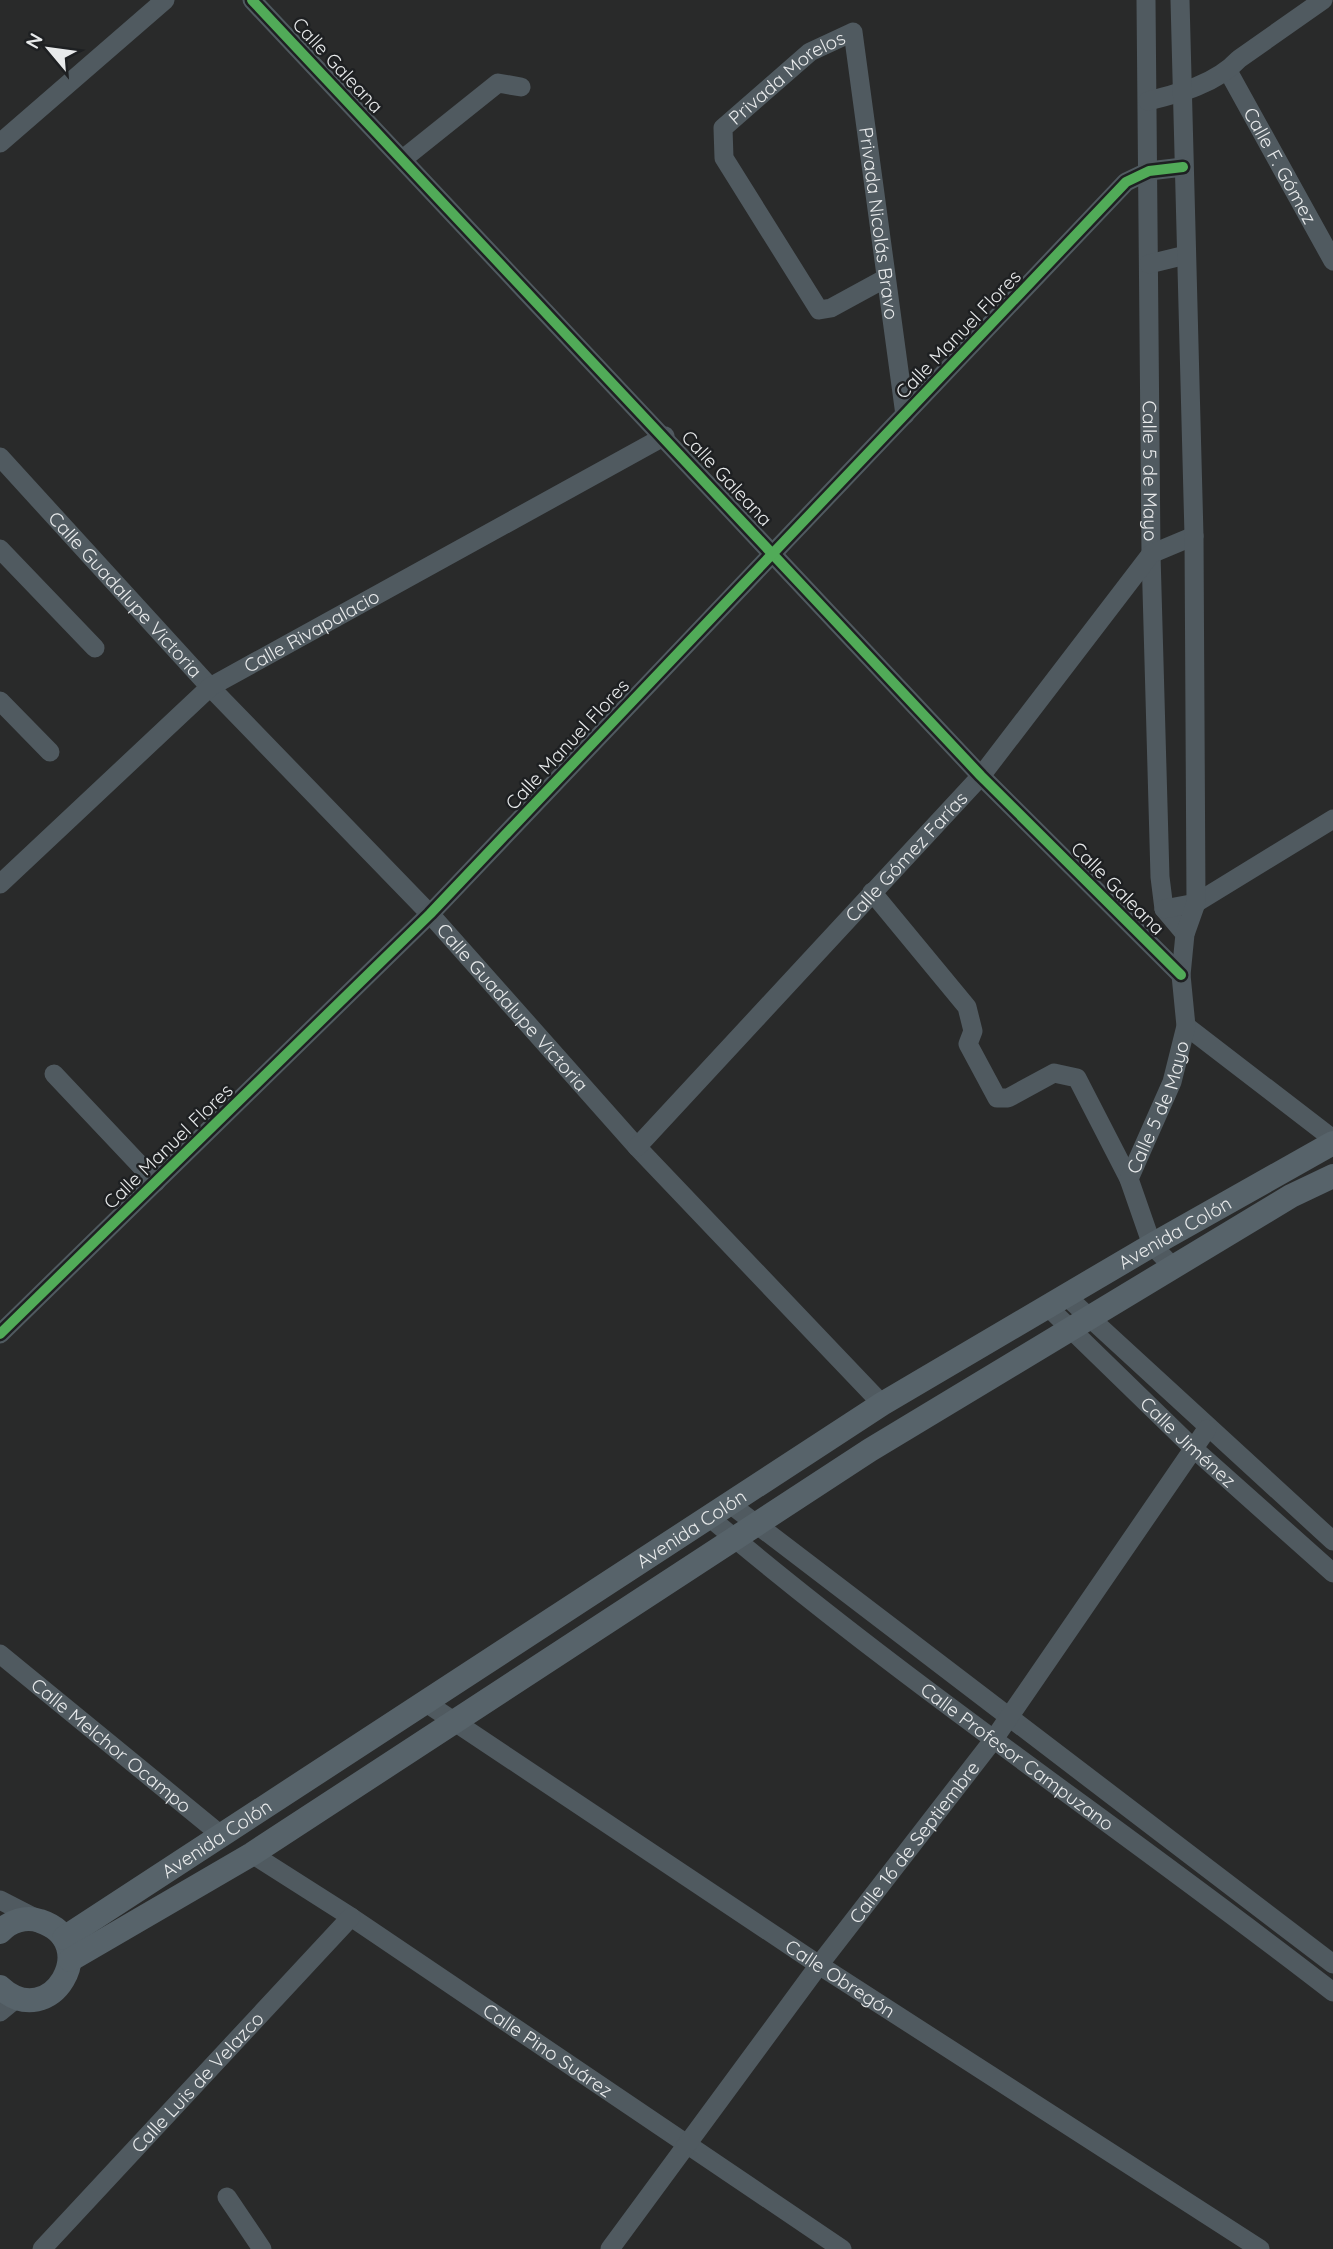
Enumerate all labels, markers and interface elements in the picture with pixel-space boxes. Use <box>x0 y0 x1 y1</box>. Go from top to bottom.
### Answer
street label: Calle Galeana <box>287 12 389 118</box>
north arrow <box>14 14 84 84</box>
street label: Privada Morelos <box>723 25 849 130</box>
text: N <box>20 29 48 53</box>
street label: Calle F. Gómez <box>1238 103 1322 228</box>
street label: Privada Nicolás Bravo <box>854 126 904 321</box>
street label: Calle Manuel Flores <box>890 264 1026 404</box>
street label: Calle 5 de Mayo <box>1138 400 1163 542</box>
street label: Calle Galeana <box>676 425 778 531</box>
street label: Calle Guadalupe Victoria <box>43 506 207 683</box>
street label: Calle Rivapalacio <box>240 584 384 678</box>
street label: Calle Manuel Flores <box>500 673 634 815</box>
street label: Calle Gómez Farías <box>840 786 973 927</box>
street label: Calle Galeana <box>1066 836 1170 940</box>
street label: Calle Guadalupe Victoria <box>432 918 594 1096</box>
street label: Calle 5 de Mayo <box>1121 1038 1194 1177</box>
street label: Calle Manuel Flores <box>98 1078 238 1214</box>
street label: Avenida Colón <box>1114 1191 1235 1274</box>
street label: Calle Jiménez <box>1135 1391 1241 1493</box>
street label: Avenida Colón <box>632 1484 751 1573</box>
street label: Calle Melchor Ocampo <box>26 1673 196 1818</box>
street label: Calle Profesor Campuzano <box>916 1677 1119 1836</box>
street label: Calle 16 de Septiembre <box>844 1756 985 1928</box>
street label: Avenida Colón <box>157 1794 276 1883</box>
street label: Calle Obregón <box>781 1934 900 2023</box>
street label: Calle Pino Suárez <box>478 1998 617 2102</box>
street label: Calle Luis de Velazco <box>126 2007 269 2158</box>

